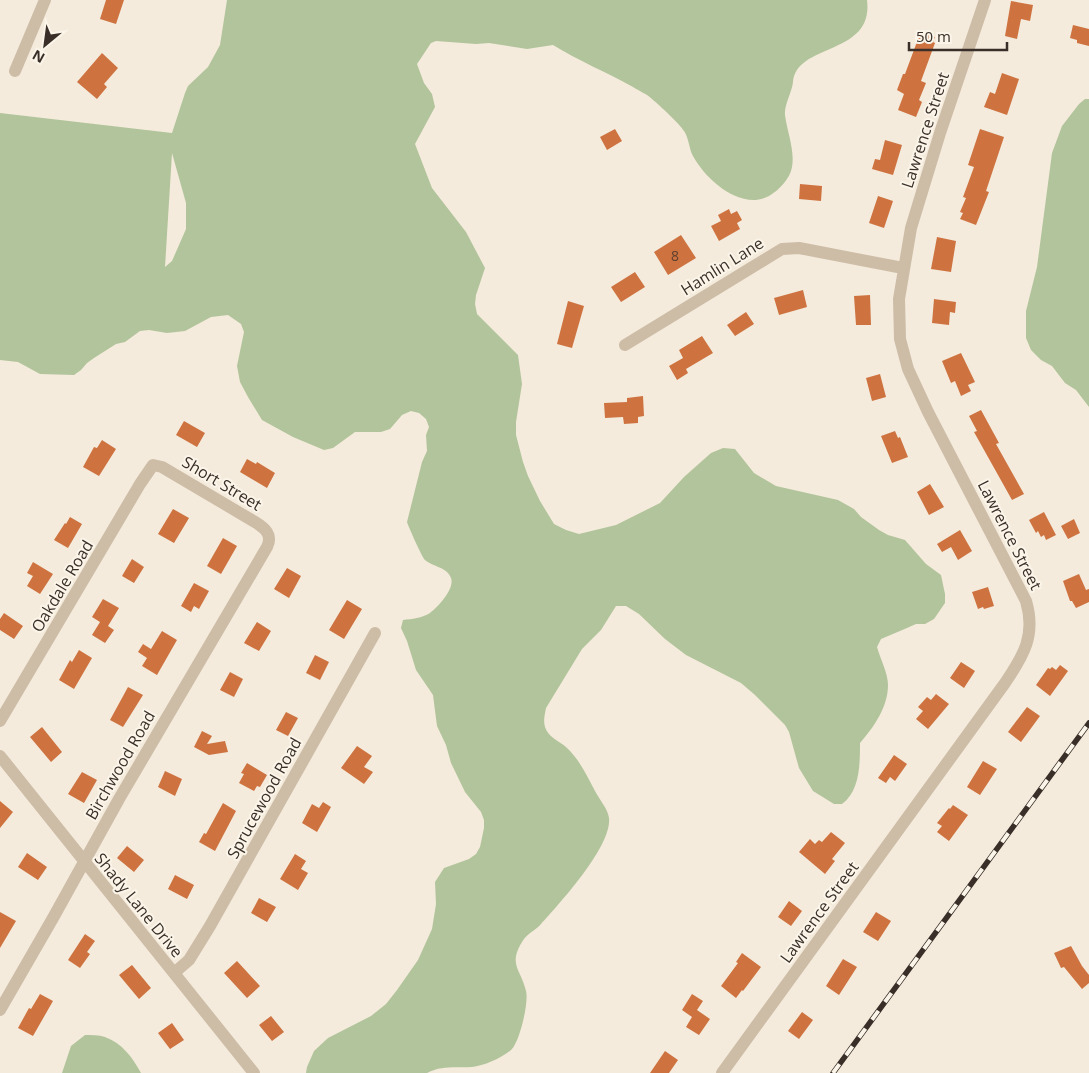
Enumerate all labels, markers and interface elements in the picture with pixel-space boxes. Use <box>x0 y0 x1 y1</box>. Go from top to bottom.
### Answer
north arrow <box>20 20 70 70</box>
scale bar <box>909 20 1006 52</box>
text: 50 m <box>916 26 951 46</box>
text: N <box>29 46 48 68</box>
street label: Lawrence Street <box>896 69 954 191</box>
street label: Hamlin Lane <box>676 232 768 300</box>
house number: 8 <box>671 246 679 265</box>
street label: Short Street <box>178 451 266 516</box>
street label: Lawrence Street <box>973 476 1047 594</box>
street label: Oakdale Road <box>26 536 98 636</box>
street label: Birchwood Road <box>80 707 160 823</box>
street label: Sprucewood Road <box>222 733 306 863</box>
street label: Shady Lane Drive <box>90 848 188 962</box>
street label: Lawrence Street <box>775 857 863 967</box>

